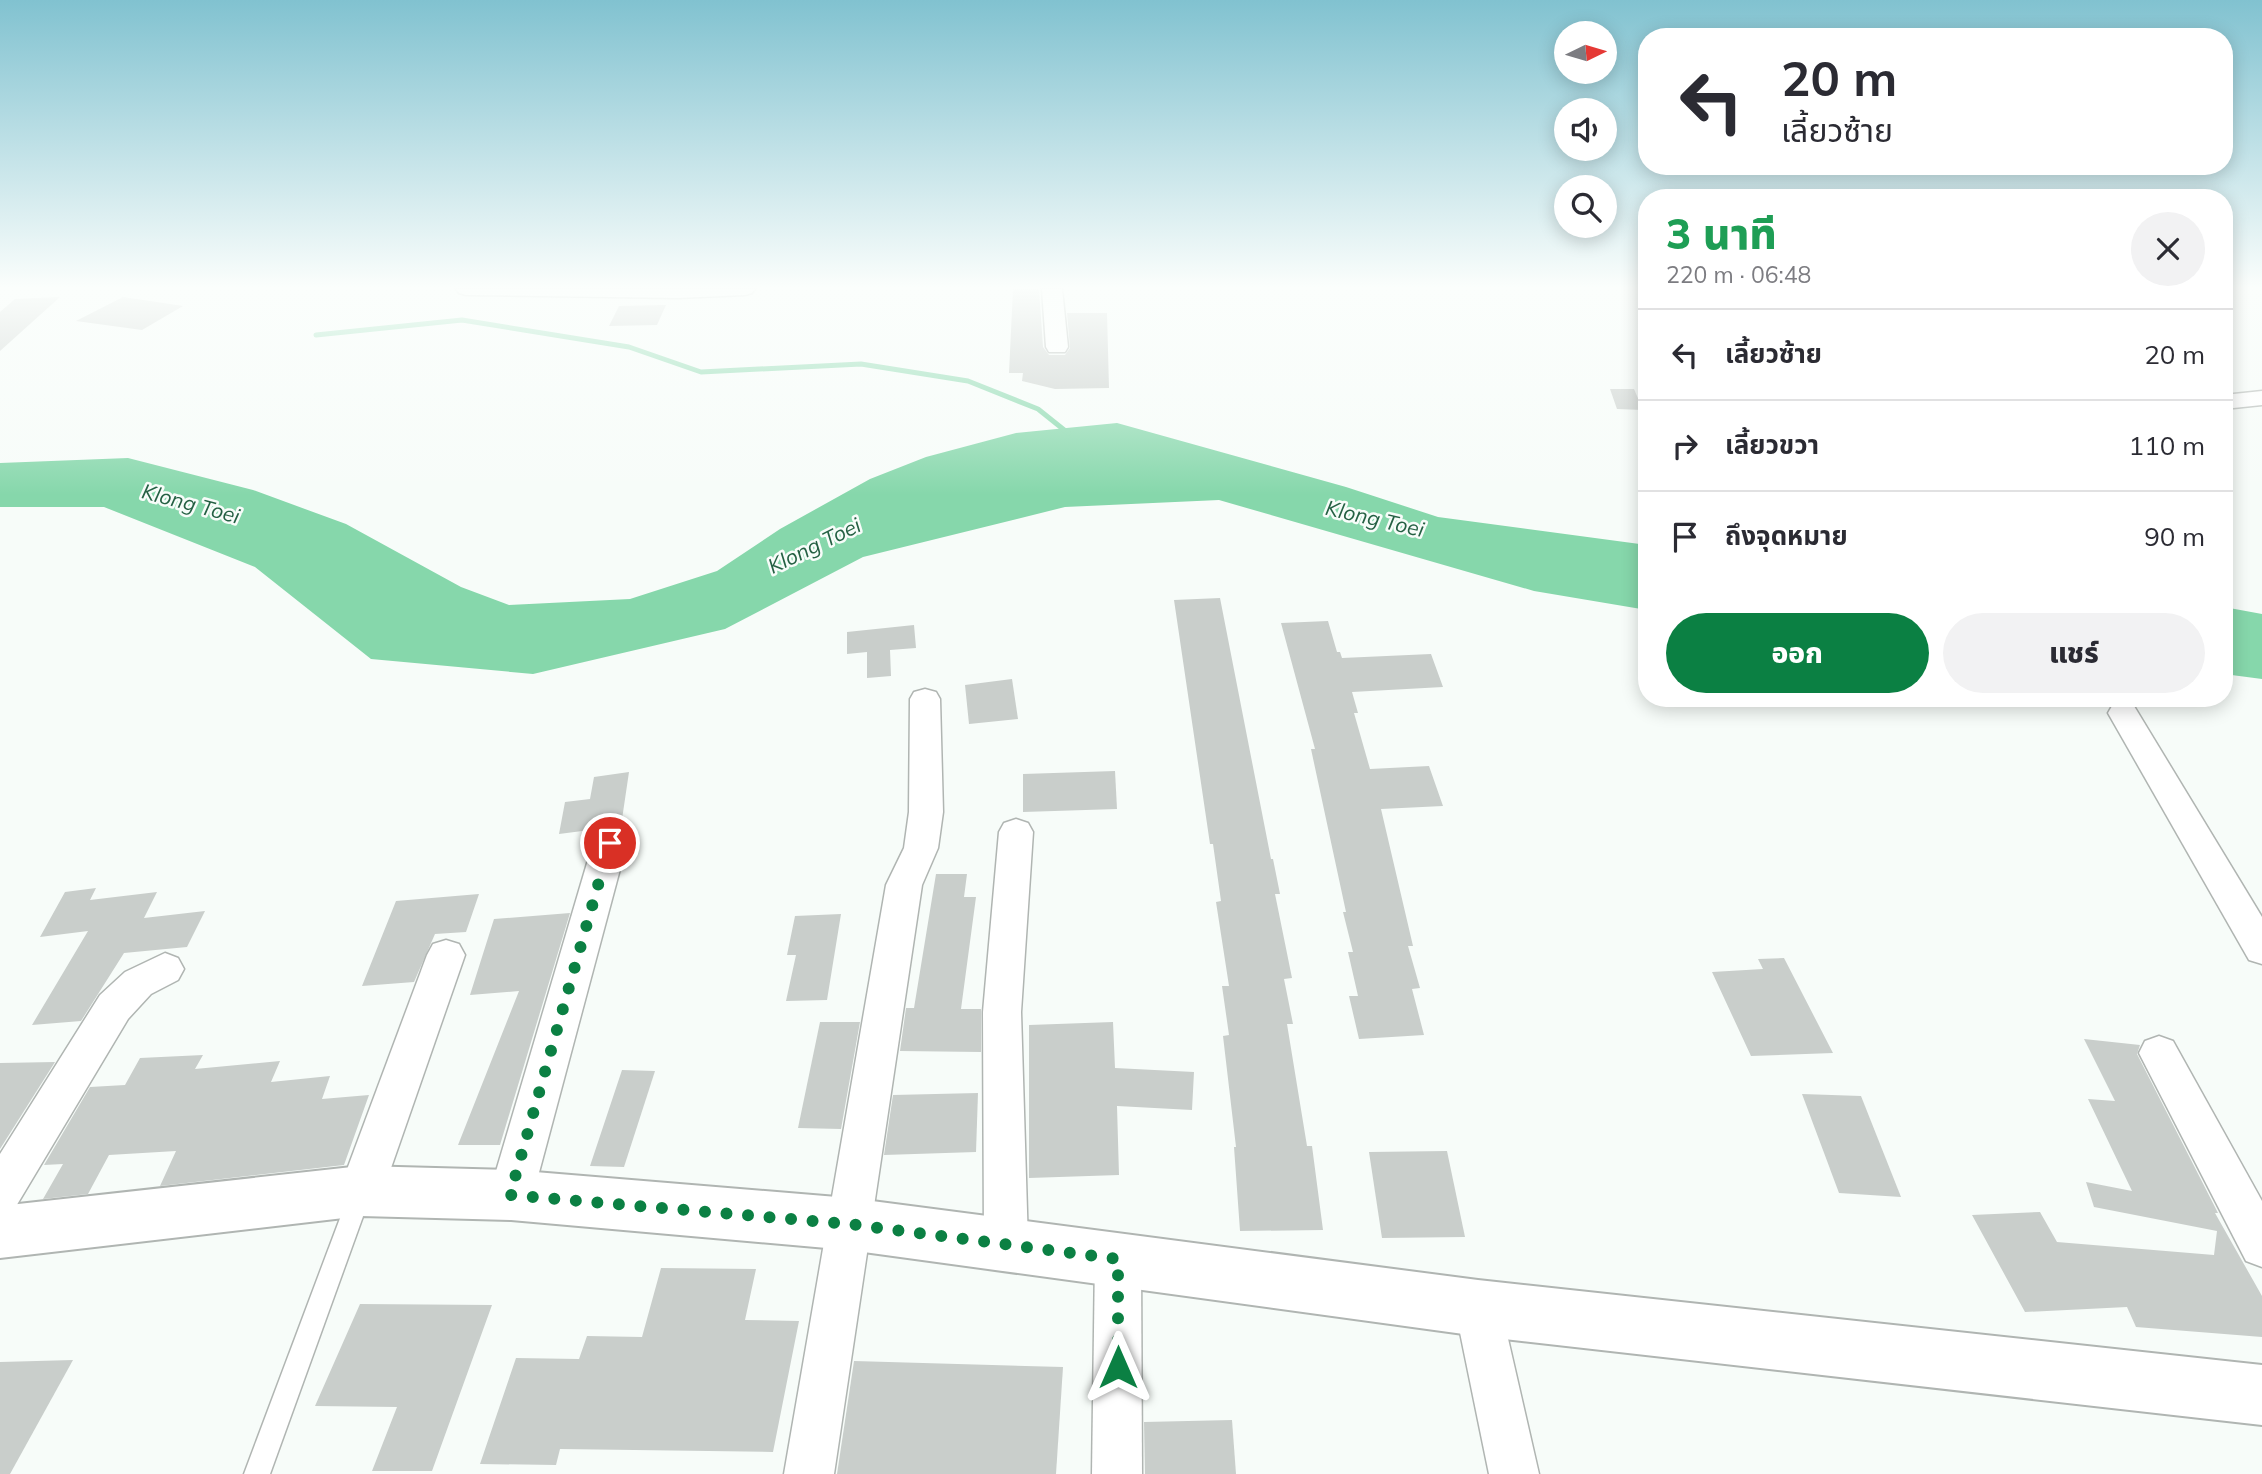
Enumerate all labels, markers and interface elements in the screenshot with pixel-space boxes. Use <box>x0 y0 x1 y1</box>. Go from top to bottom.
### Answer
north arrow <box>1554 21 1617 84</box>
map controls <box>1554 21 1617 238</box>
text: 20 m <box>1781 47 1897 108</box>
icon: left <box>1666 56 1757 147</box>
button: sound <box>1554 98 1617 161</box>
text: เลี้ยวซ้าย <box>1781 110 1893 150</box>
button: search <box>1554 175 1617 238</box>
text: 3 นาที <box>1666 207 1777 260</box>
button: close <box>2131 212 2205 286</box>
text: 220 m · 06:48 <box>1666 260 1811 289</box>
icon: left <box>1666 336 1704 374</box>
text: เลี้ยวซ้าย <box>1725 337 1822 370</box>
text: 20 m <box>2144 338 2205 371</box>
icon: right <box>1666 427 1704 465</box>
text: เลี้ยวขวา <box>1725 428 1819 461</box>
text: 110 m <box>2129 429 2205 462</box>
water label: Klong Toei <box>139 477 244 529</box>
water label: Klong Toei <box>1323 494 1428 542</box>
water label: Klong Toei <box>763 511 866 579</box>
icon: arrive <box>1666 518 1704 556</box>
text: ถึงจุดหมาย <box>1725 519 1848 552</box>
text: 90 m <box>2144 520 2205 553</box>
button: ออก <box>1666 613 1929 693</box>
button: แชร์ <box>1943 613 2205 693</box>
pin <box>580 813 640 873</box>
icon: arrive <box>591 824 629 862</box>
position arrow <box>1081 1330 1155 1404</box>

